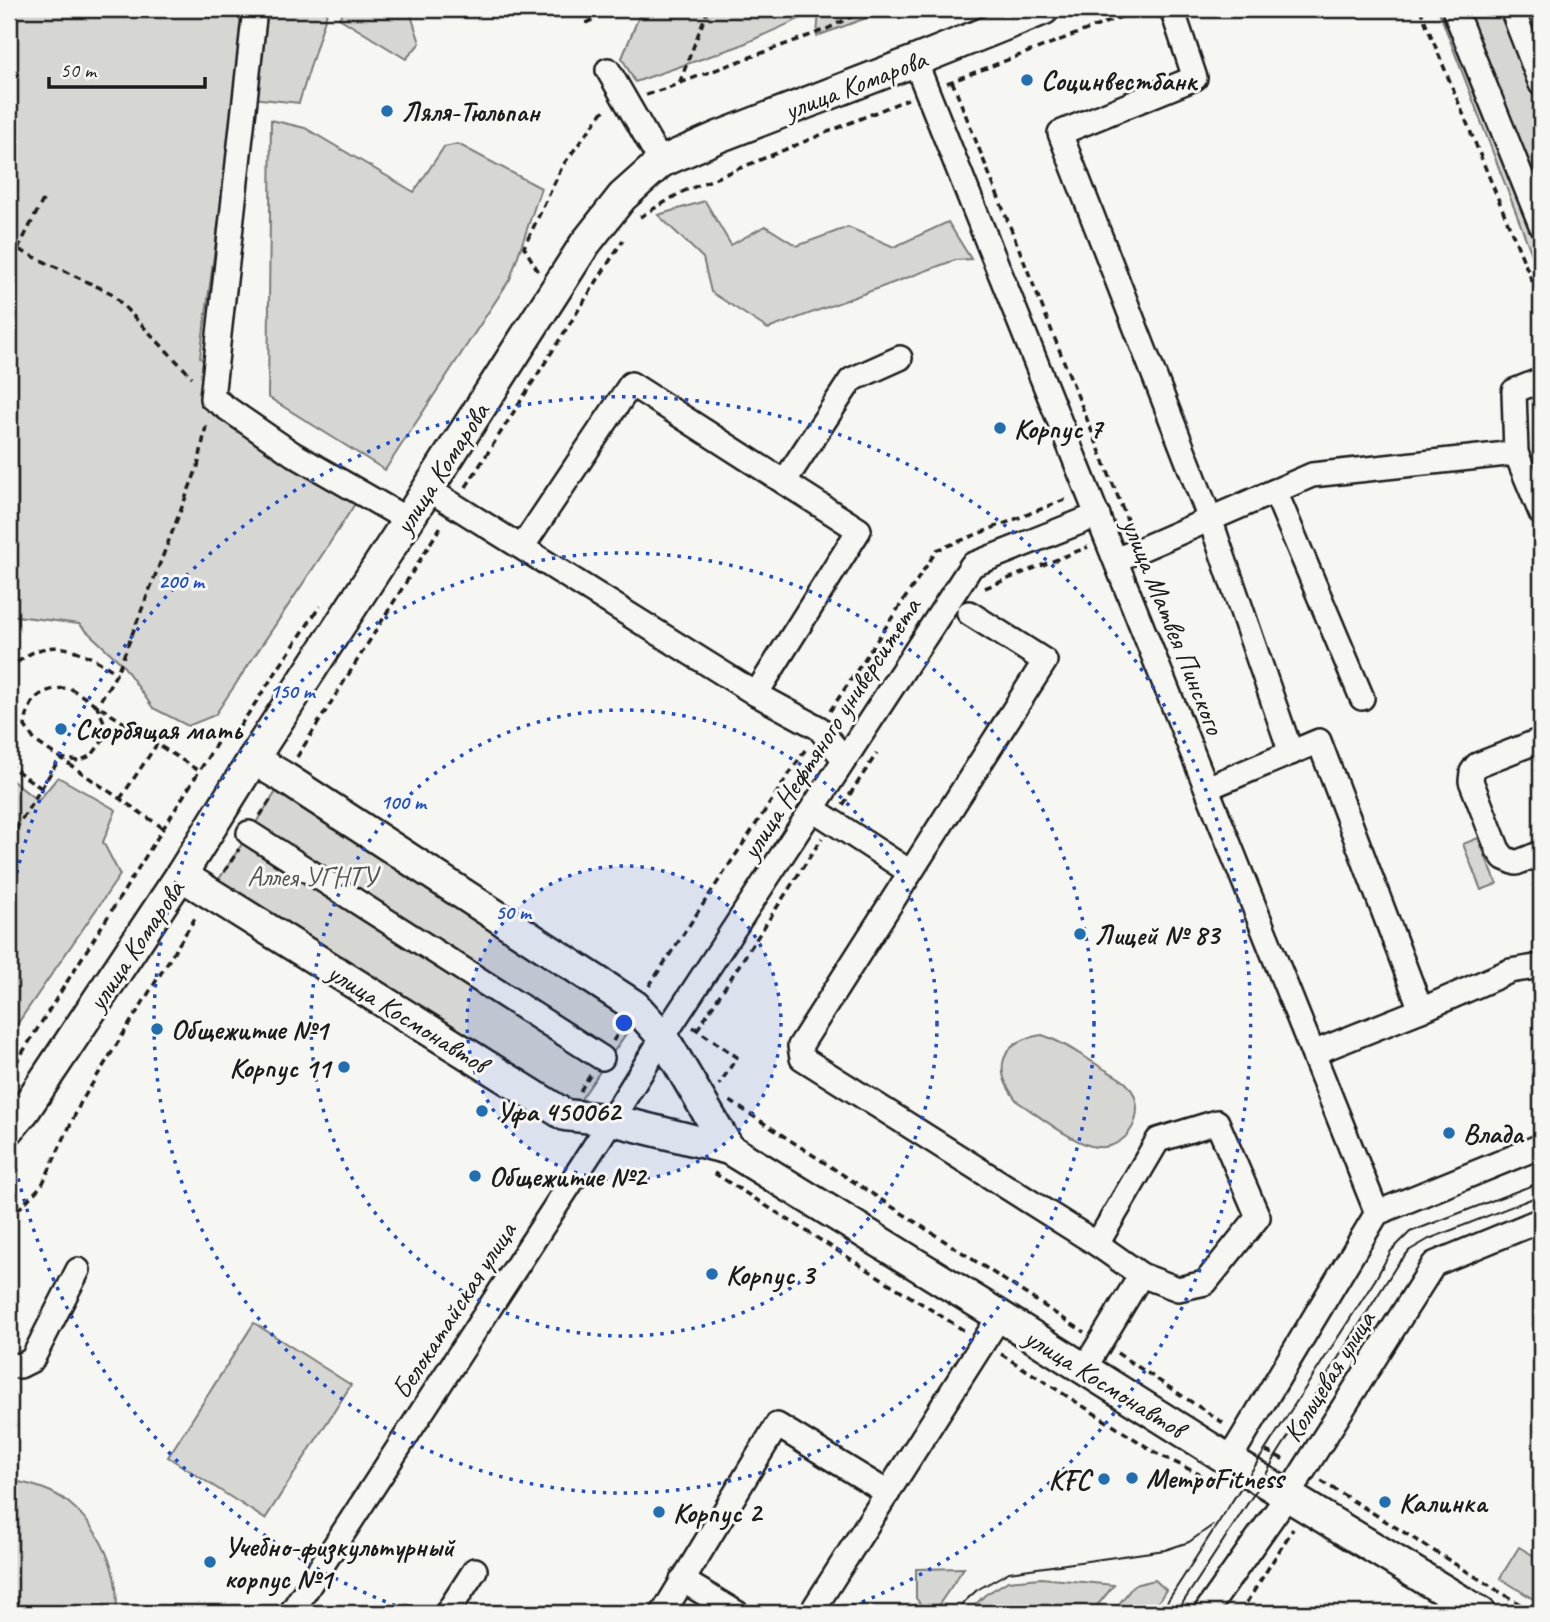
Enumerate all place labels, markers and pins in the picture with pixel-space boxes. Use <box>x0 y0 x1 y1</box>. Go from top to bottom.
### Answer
place label: Социнвестбанк <box>1041 63 1198 98</box>
marker: Социнвестбанк <box>1019 72 1035 88</box>
place label: Ляля-Тюльпан <box>401 94 541 129</box>
marker: Ляля-Тюльпан <box>379 103 395 119</box>
place label: Корпус 7 <box>1014 411 1104 447</box>
marker: Корпус 7 <box>992 420 1008 436</box>
place label: Скорбящая мать <box>75 712 244 747</box>
marker: Скорбящая мать <box>53 721 69 737</box>
place label: Лицей № 83 <box>1094 917 1222 952</box>
marker: Лицей № 83 <box>1072 926 1088 942</box>
centre of rings <box>612 1011 636 1035</box>
place label: Общежитие №1 <box>171 1012 331 1047</box>
marker: Общежитие №1 <box>149 1021 165 1037</box>
place label: Корпус 11 <box>229 1050 333 1086</box>
marker: Корпус 11 <box>336 1059 352 1075</box>
place label: Уфа 450062 <box>496 1094 623 1129</box>
marker: Уфа 450062 <box>474 1103 490 1119</box>
place label: Влада <box>1463 1116 1525 1151</box>
marker: Влада <box>1441 1125 1457 1141</box>
place label: Общежитие №2 <box>489 1159 648 1194</box>
marker: Общежитие №2 <box>467 1168 483 1184</box>
place label: Корпус 3 <box>726 1257 816 1293</box>
marker: Корпус 3 <box>704 1266 720 1282</box>
place label: МетроFitness <box>1146 1461 1287 1496</box>
place label: KFC <box>1048 1462 1094 1497</box>
marker: МетроFitness <box>1124 1470 1140 1486</box>
marker: KFC <box>1096 1471 1112 1487</box>
place label: Калинка <box>1399 1485 1489 1520</box>
marker: Калинка <box>1377 1494 1393 1510</box>
place label: Корпус 2 <box>673 1495 763 1531</box>
marker: Корпус 2 <box>651 1504 667 1520</box>
place label: Учебно-физкультурный корпус №1 <box>224 1529 456 1597</box>
marker: Учебно-физкультурный корпус №1 <box>202 1554 218 1570</box>

